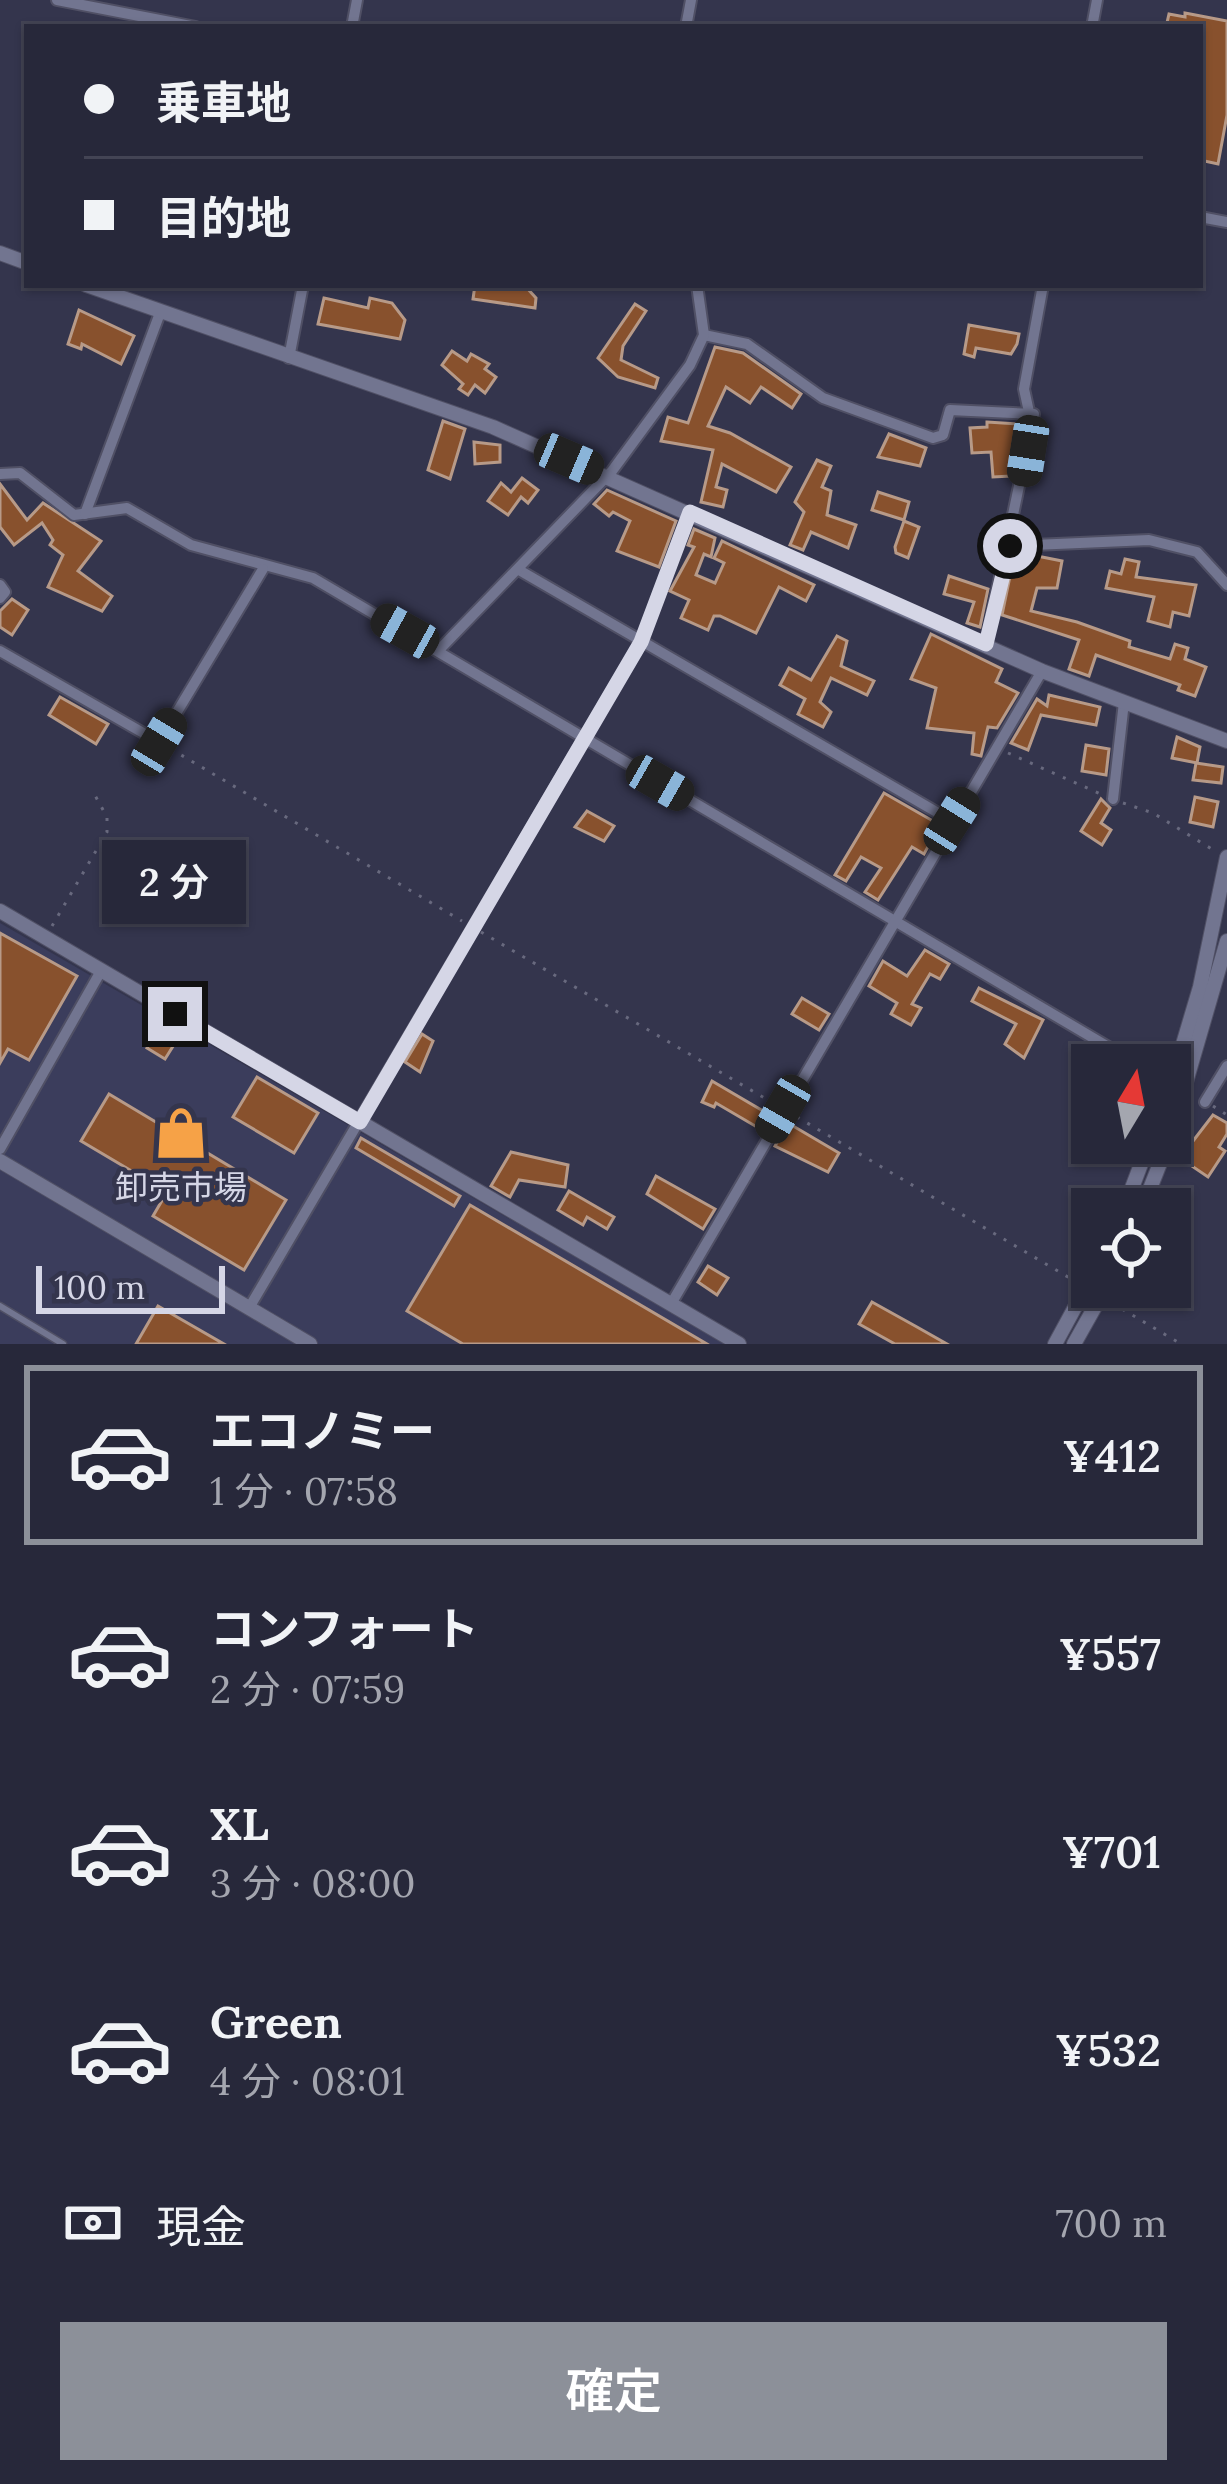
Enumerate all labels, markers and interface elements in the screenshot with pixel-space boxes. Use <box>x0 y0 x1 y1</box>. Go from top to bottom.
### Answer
text: 乗車地 <box>156 74 291 131</box>
text: 目的地 <box>156 189 291 246</box>
car <box>1005 413 1051 489</box>
car <box>529 428 609 490</box>
route start <box>983 519 1037 573</box>
car <box>365 598 445 664</box>
car <box>125 702 193 782</box>
car <box>620 749 700 817</box>
car <box>918 781 986 861</box>
callout: 2 分 <box>103 840 247 924</box>
text: 2 分 <box>139 857 209 907</box>
route end <box>148 987 202 1041</box>
north arrow <box>1071 1044 1191 1164</box>
map controls <box>1071 1044 1191 1308</box>
car <box>749 1069 817 1149</box>
shop icon: 卸売市場 <box>152 1104 210 1162</box>
place label: 卸売市場 <box>115 1166 247 1208</box>
button: locate <box>1071 1188 1191 1308</box>
scale bar <box>36 1260 225 1313</box>
text: 100 m <box>54 1266 145 1308</box>
icon: car <box>66 1401 174 1509</box>
text: エコノミー <box>210 1402 435 1459</box>
text: ¥412 <box>1063 1427 1161 1484</box>
text: 1 分 · 07:58 <box>210 1466 398 1516</box>
icon: car <box>66 1599 174 1707</box>
text: コンフォート <box>210 1600 479 1657</box>
text: ¥557 <box>1059 1625 1161 1682</box>
text: 2 分 · 07:59 <box>210 1664 405 1714</box>
text: XL <box>210 1795 269 1852</box>
icon: car <box>66 1797 174 1905</box>
text: ¥701 <box>1062 1823 1161 1880</box>
text: 3 分 · 08:00 <box>210 1858 416 1908</box>
text: Green <box>210 1993 342 2050</box>
icon: car <box>66 1995 174 2103</box>
text: ¥532 <box>1055 2021 1161 2078</box>
text: 4 分 · 08:01 <box>210 2056 405 2106</box>
icon: cash <box>60 2190 126 2256</box>
text: 現金 <box>156 2198 246 2255</box>
text: 700 m <box>1055 2198 1167 2248</box>
button: 確定 <box>60 2322 1167 2460</box>

